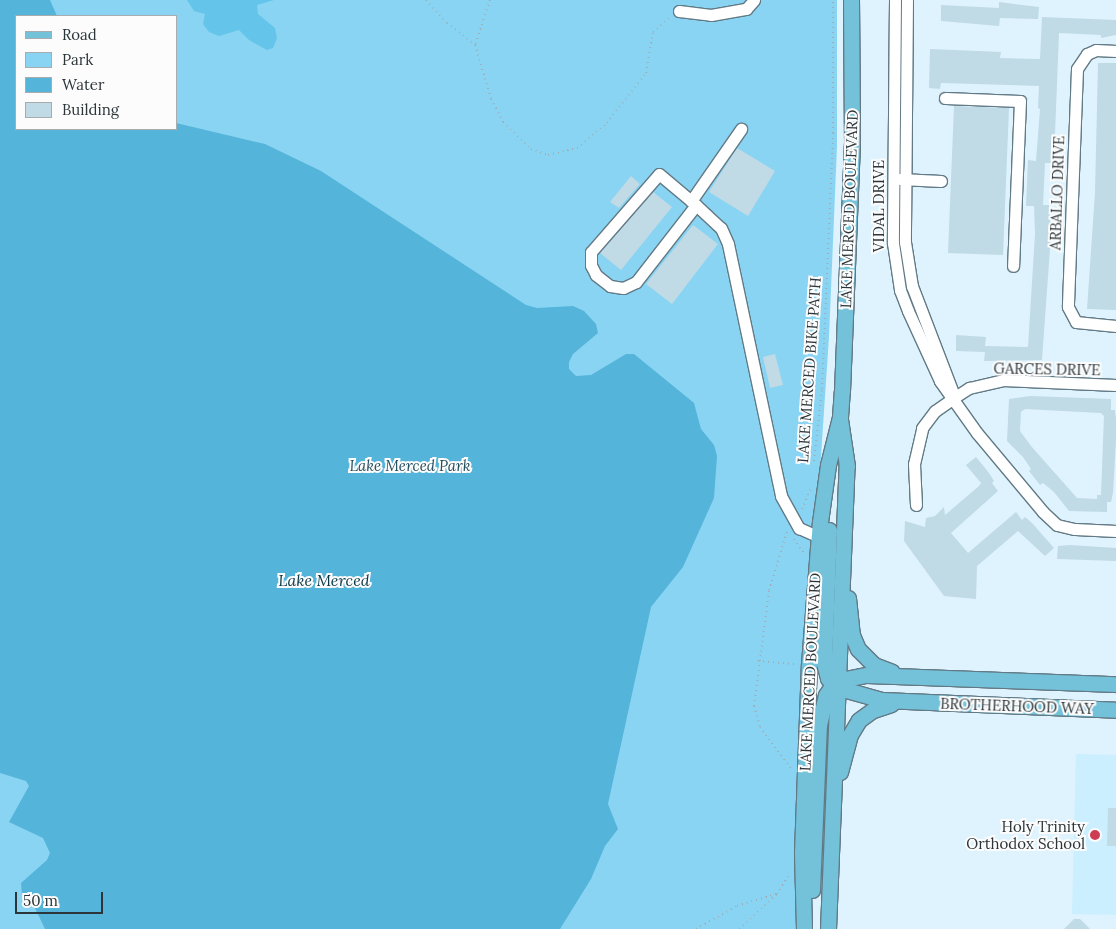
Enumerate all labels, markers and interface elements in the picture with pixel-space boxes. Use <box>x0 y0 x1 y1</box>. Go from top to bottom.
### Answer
legend <box>15 15 178 130</box>
text: Road <box>62 25 97 44</box>
text: Park <box>62 50 93 69</box>
text: Water <box>62 75 104 94</box>
text: Building <box>62 100 119 119</box>
street label: LAKE MERCED BOULEVARD <box>837 109 861 309</box>
street label: ARBALLO DRIVE <box>1046 135 1068 251</box>
street label: VIDAL DRIVE <box>870 160 888 252</box>
street label: LAKE MERCED BIKE PATH <box>794 277 824 463</box>
street label: GARCES DRIVE <box>993 359 1101 379</box>
park label: Lake Merced Park <box>349 457 471 475</box>
water label: Lake Merced <box>278 570 370 590</box>
street label: LAKE MERCED BOULEVARD <box>796 572 824 772</box>
street label: BROTHERHOOD WAY <box>940 694 1094 718</box>
place label: Holy Trinity Orthodox School <box>966 817 1085 852</box>
marker: Holy Trinity Orthodox School <box>1089 829 1101 841</box>
scale bar <box>18 882 105 914</box>
text: 50 m <box>23 891 58 910</box>

